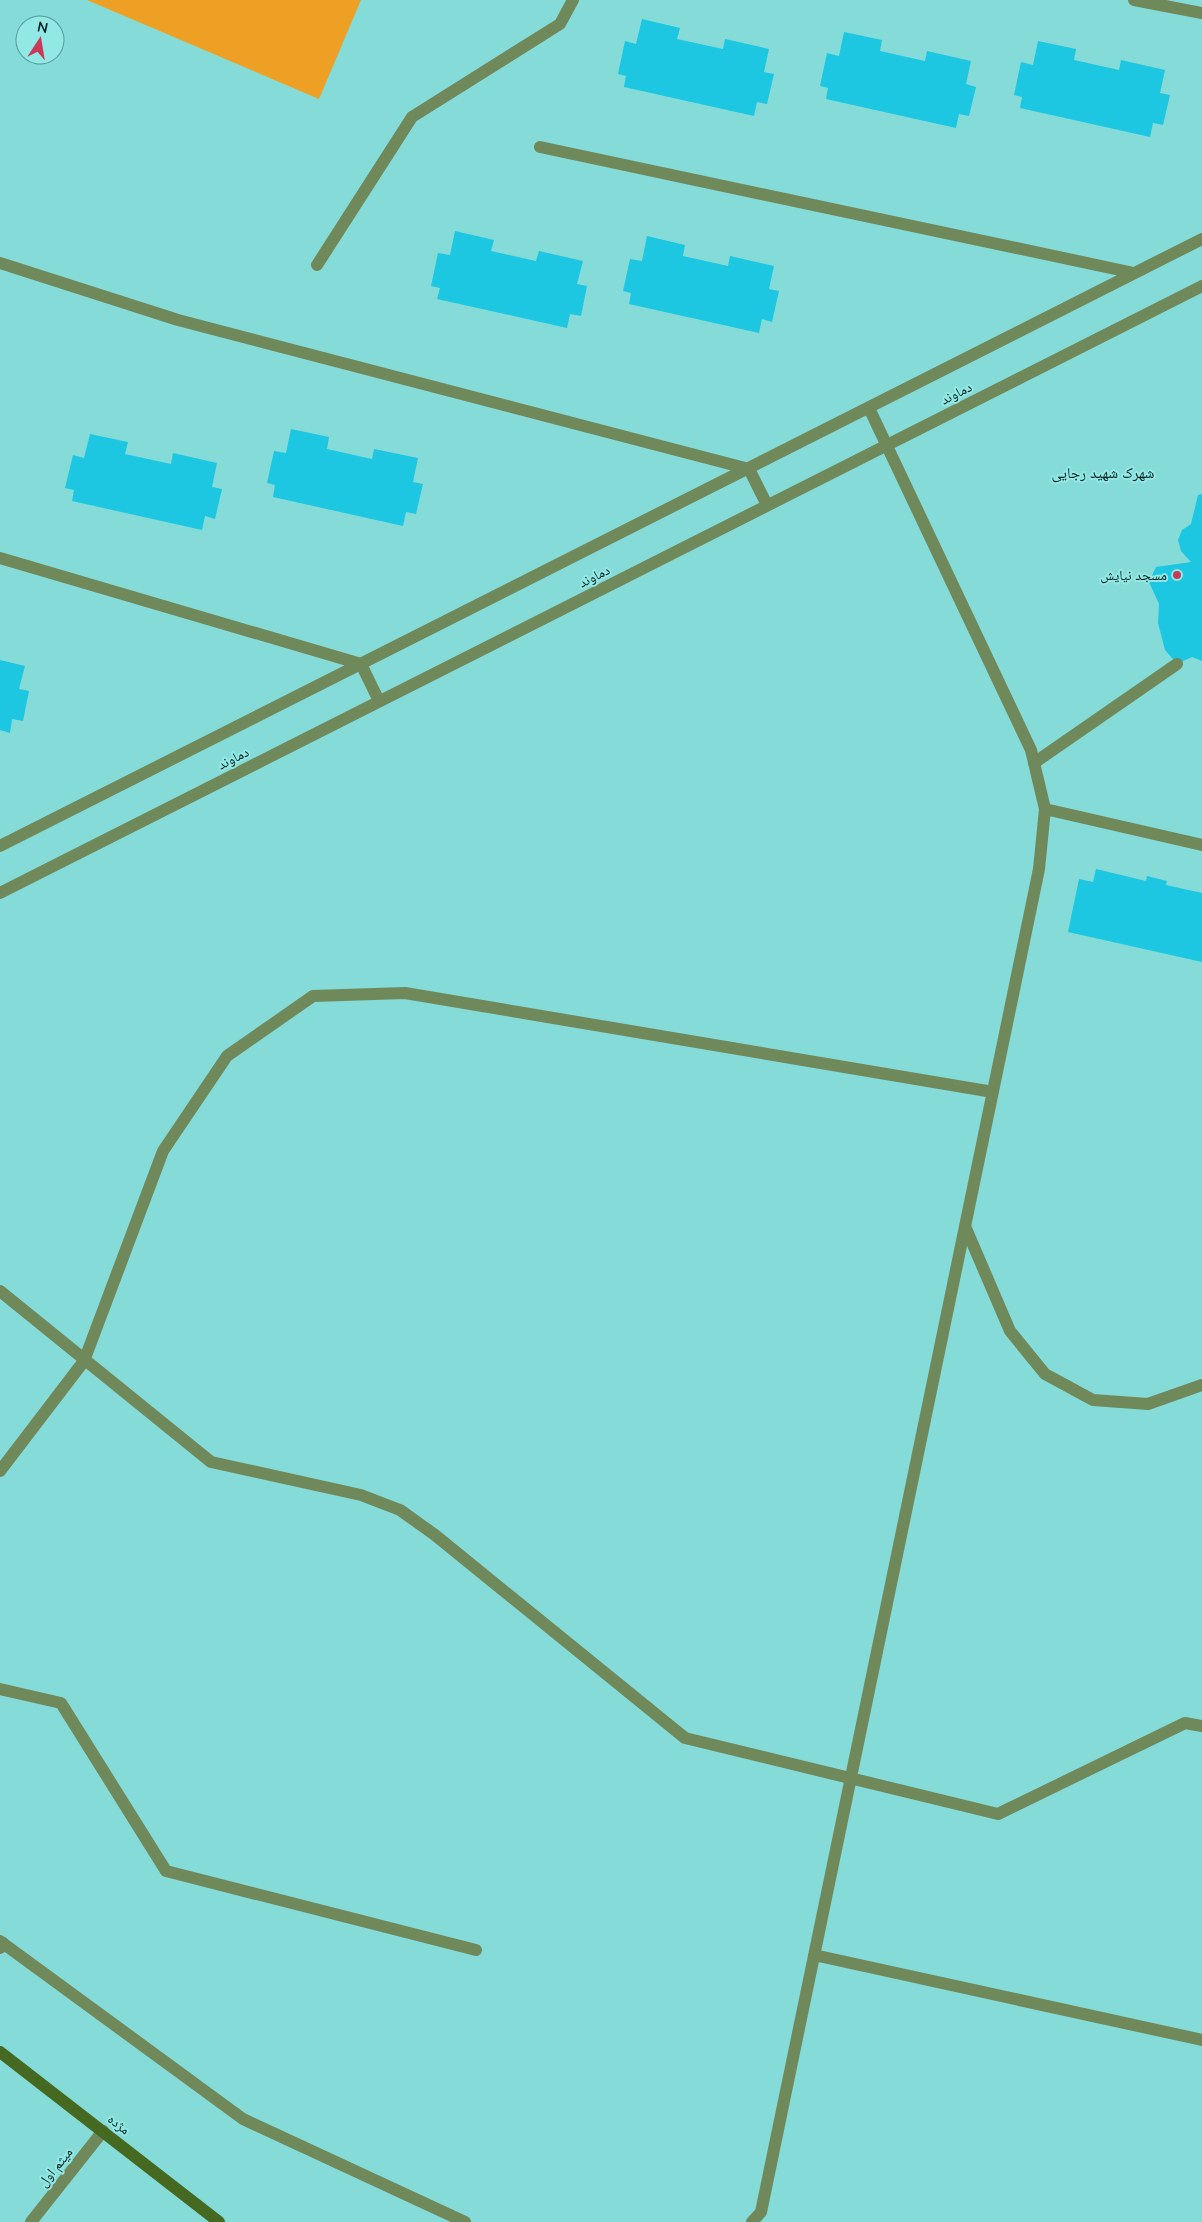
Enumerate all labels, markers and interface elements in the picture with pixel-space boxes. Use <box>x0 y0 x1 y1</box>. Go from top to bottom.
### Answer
north arrow <box>15 15 65 65</box>
text: N <box>36 17 50 37</box>
street label: دماوند <box>937 377 975 408</box>
district label: شهرک شهید رجایی <box>1052 463 1155 483</box>
street label: دماوند <box>575 560 613 591</box>
place label: مسجد نیایش <box>1100 566 1167 584</box>
marker: مسجد نیایش <box>1171 569 1183 581</box>
street label: دماوند <box>214 742 252 773</box>
street label: مژده <box>104 2110 134 2138</box>
street label: میثم اول <box>34 2144 77 2191</box>

